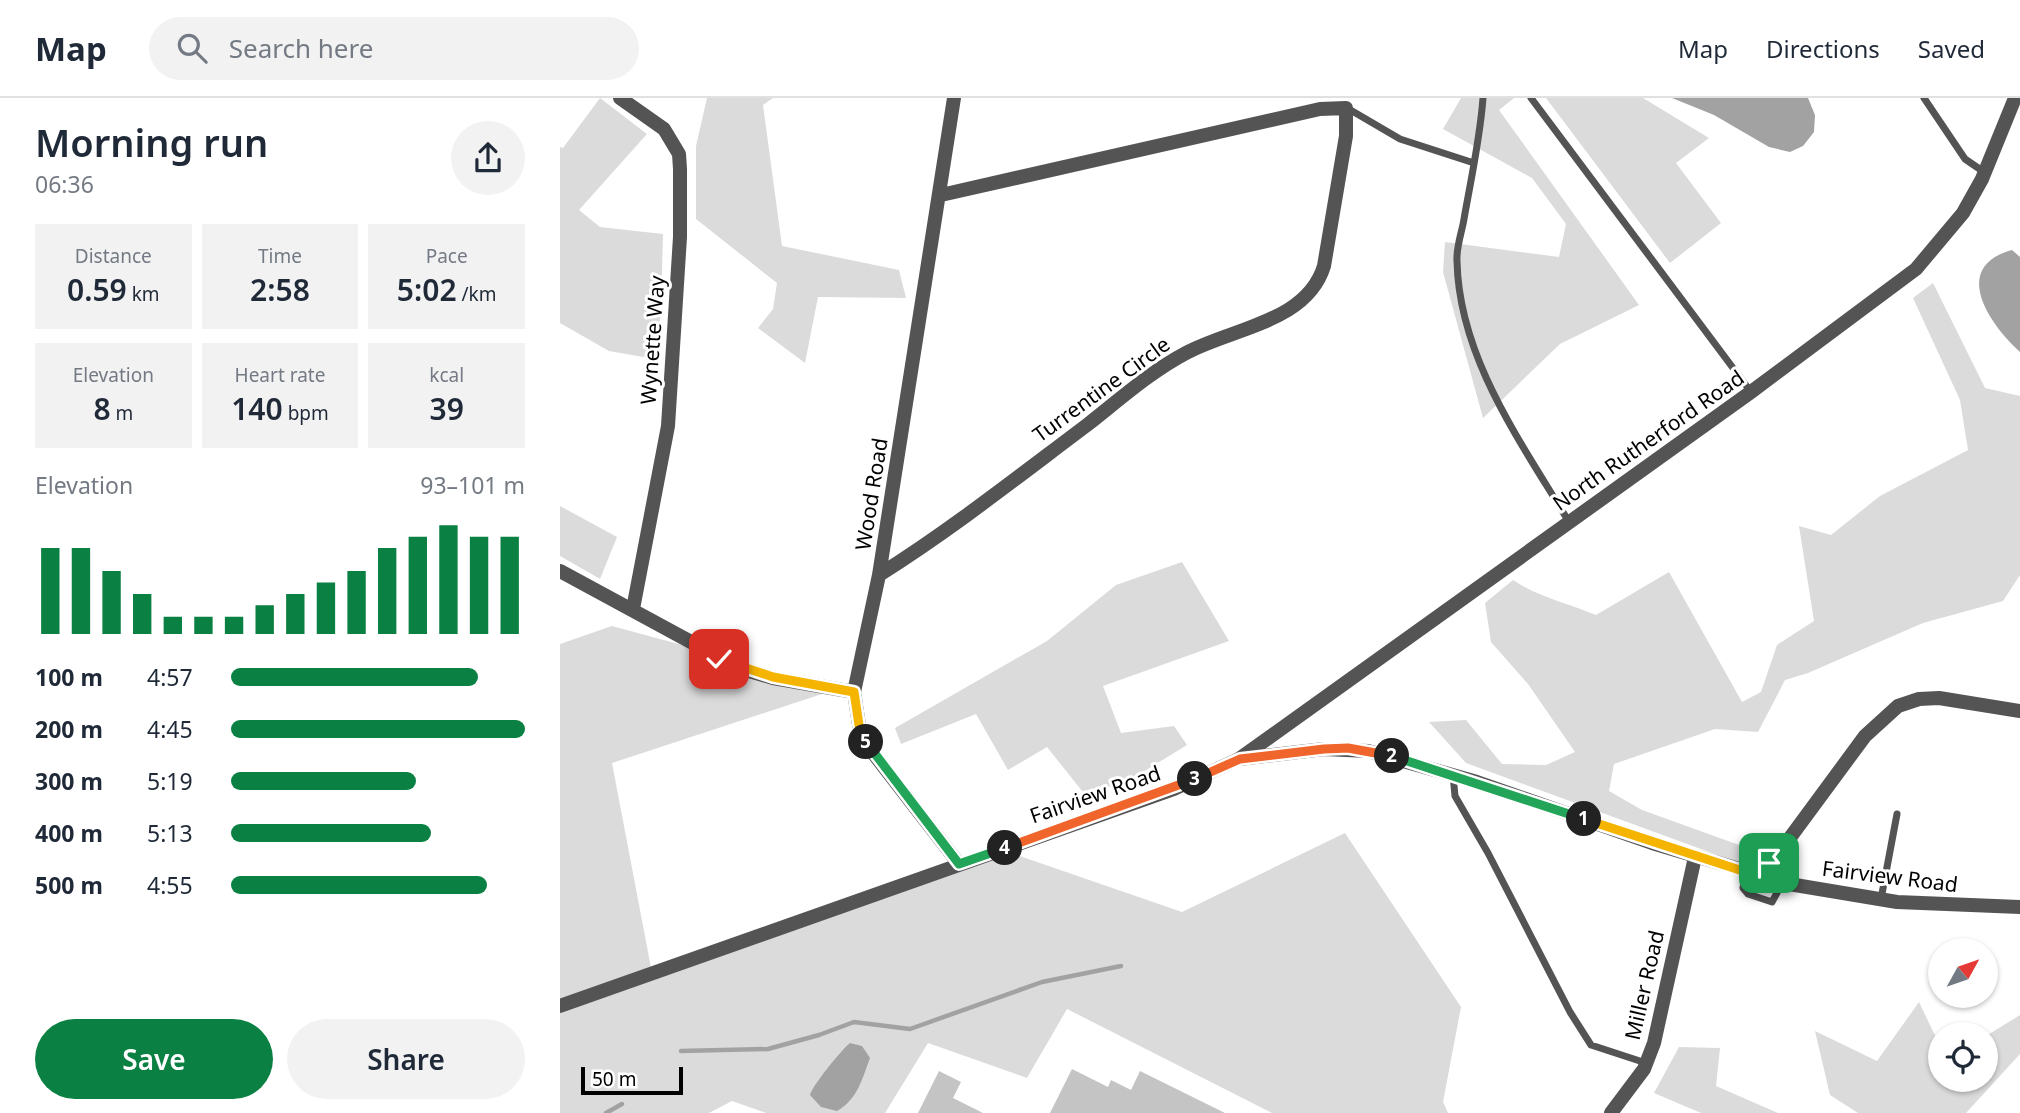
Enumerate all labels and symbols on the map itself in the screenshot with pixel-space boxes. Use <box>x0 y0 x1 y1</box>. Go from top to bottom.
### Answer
street label: Wynette Way <box>634 274 670 405</box>
street label: Turrentine Circle <box>1027 330 1175 448</box>
street label: North Rutherford Road <box>1547 363 1749 517</box>
street label: Wood Road <box>848 436 894 552</box>
pin <box>689 629 749 689</box>
pin: 5 <box>848 724 884 760</box>
pin: 2 <box>1374 738 1410 774</box>
street label: Fairview Road <box>1026 759 1164 829</box>
pin: 3 <box>1178 762 1212 796</box>
pin: 1 <box>1566 802 1602 836</box>
pin: 4 <box>988 830 1022 866</box>
pin <box>1739 833 1799 893</box>
street label: Fairview Road <box>1820 854 1960 898</box>
street label: Miller Road <box>1618 927 1670 1043</box>
north arrow <box>1928 938 1998 1008</box>
scale bar <box>581 1064 682 1096</box>

